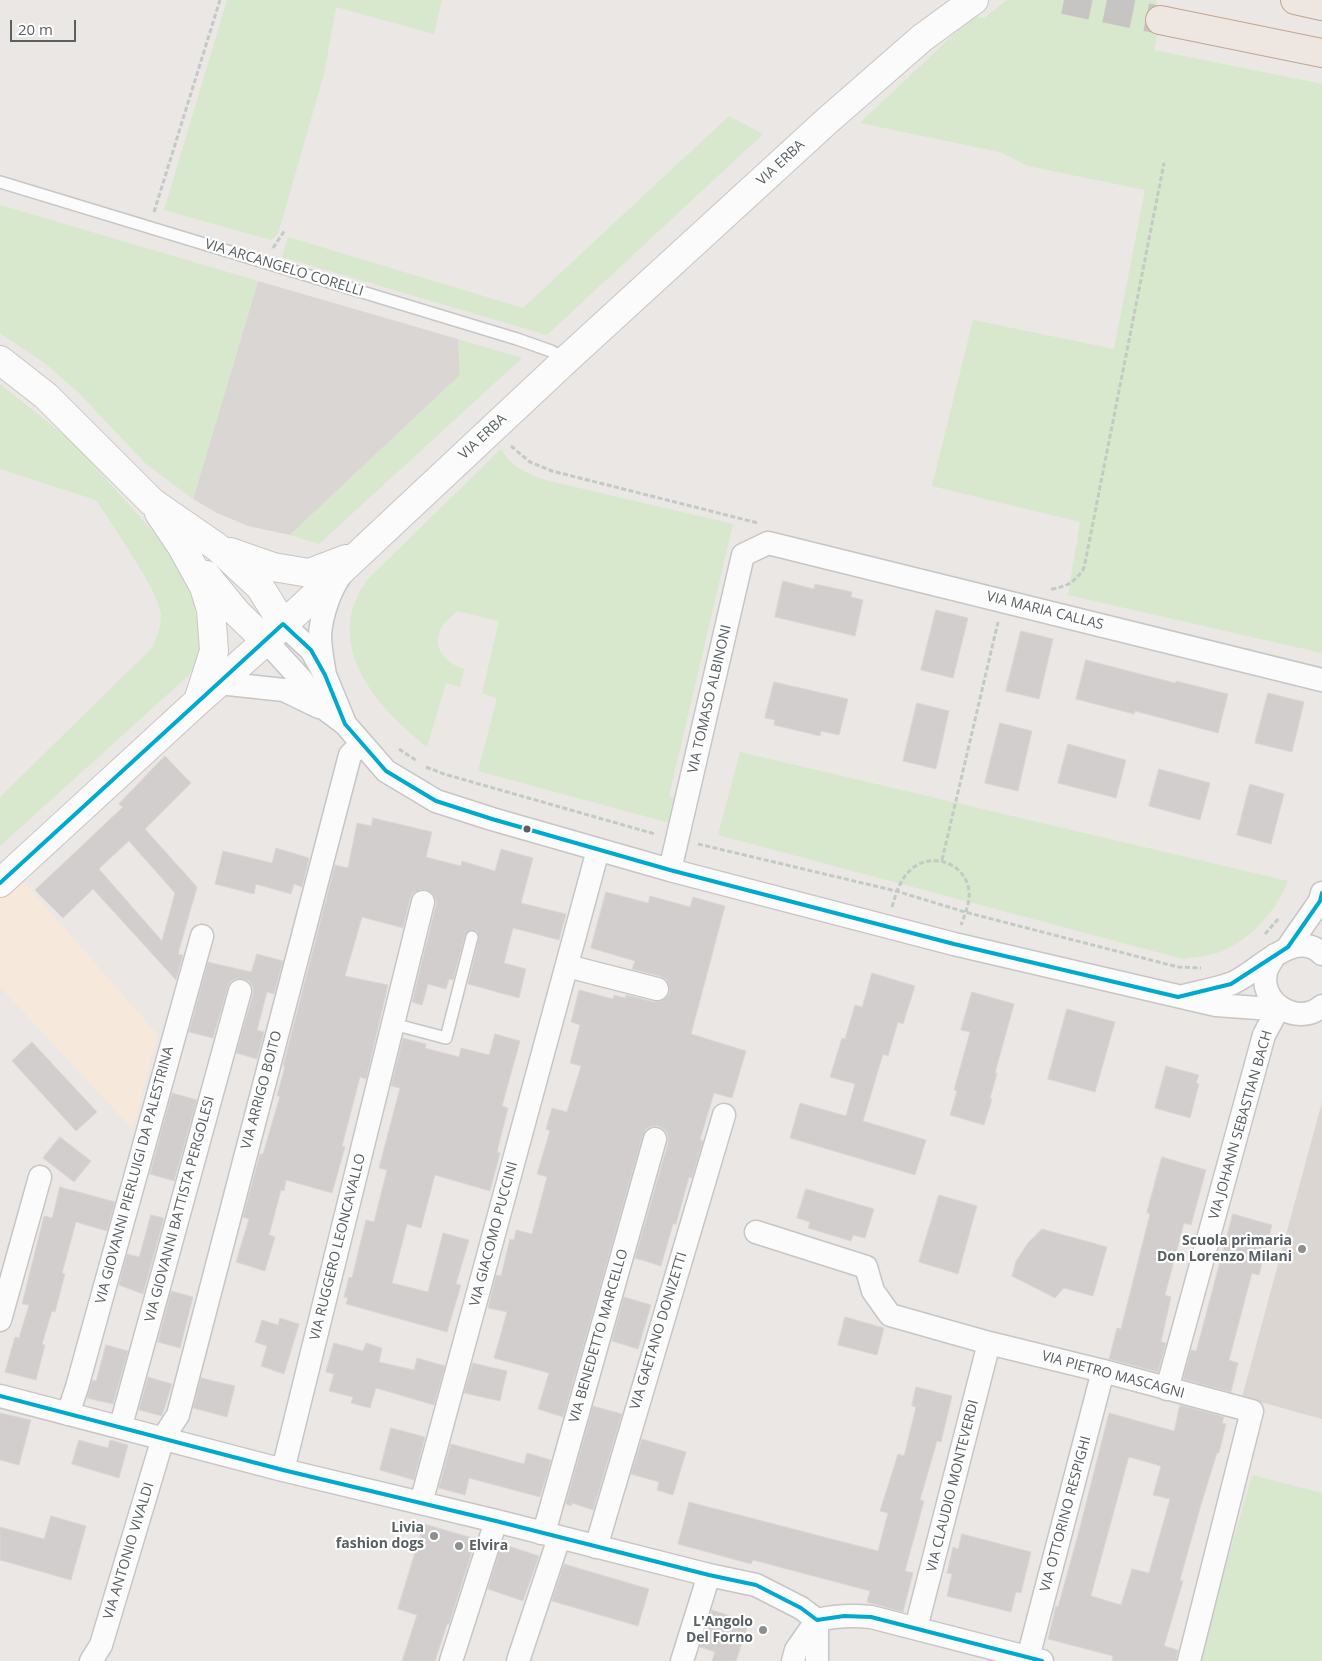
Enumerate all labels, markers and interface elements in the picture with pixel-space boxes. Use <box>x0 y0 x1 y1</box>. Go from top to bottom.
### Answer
scale bar <box>12 10 79 42</box>
text: 20 m <box>18 19 53 39</box>
street label: VIA ERBA <box>754 137 808 189</box>
street label: VIA ARCANGELO CORELLI <box>203 236 365 300</box>
street label: VIA ERBA <box>456 411 510 463</box>
street label: VIA MARIA CALLAS <box>985 588 1105 634</box>
street label: VIA TOMASO ALBINONI <box>685 623 735 775</box>
unlabelled marker <box>522 824 532 834</box>
street label: VIA JOHANN SEBASTIAN BACH <box>1206 1028 1276 1222</box>
street label: VIA ARRIGO BOITO <box>238 1029 286 1151</box>
street label: VIA GIOVANNI PIERLUIGI DA PALESTRINA <box>92 1044 178 1306</box>
street label: VIA GIOVANNI BATTISTA PERGOLESI <box>142 1094 218 1324</box>
street label: VIA RUGGERO LEONCAVALLO <box>307 1152 369 1342</box>
street label: VIA GIACOMO PUCCINI <box>467 1160 521 1308</box>
place label: Scuola primaria Don Lorenzo Milani <box>1157 1233 1292 1266</box>
marker: Scuola primaria Don Lorenzo Milani <box>1296 1243 1308 1255</box>
street label: VIA BENEDETTO MARCELLO <box>566 1247 632 1425</box>
street label: VIA GAETANO DONIZETTI <box>627 1250 691 1412</box>
street label: VIA PIETRO MASCAGNI <box>1040 1348 1186 1402</box>
street label: VIA CLAUDIO MONTEVERDI <box>923 1398 983 1574</box>
street label: VIA OTTORINO RESPIGHI <box>1037 1434 1095 1594</box>
street label: VIA ANTONIO VIVALDI <box>100 1480 158 1622</box>
place label: Livia fashion dogs <box>336 1520 424 1552</box>
marker: Livia fashion dogs <box>428 1530 440 1542</box>
place label: Elvira <box>469 1538 508 1554</box>
marker: Elvira <box>453 1540 465 1552</box>
place label: L'Angolo Del Forno <box>686 1614 753 1646</box>
marker: L'Angolo Del Forno <box>757 1624 769 1636</box>

